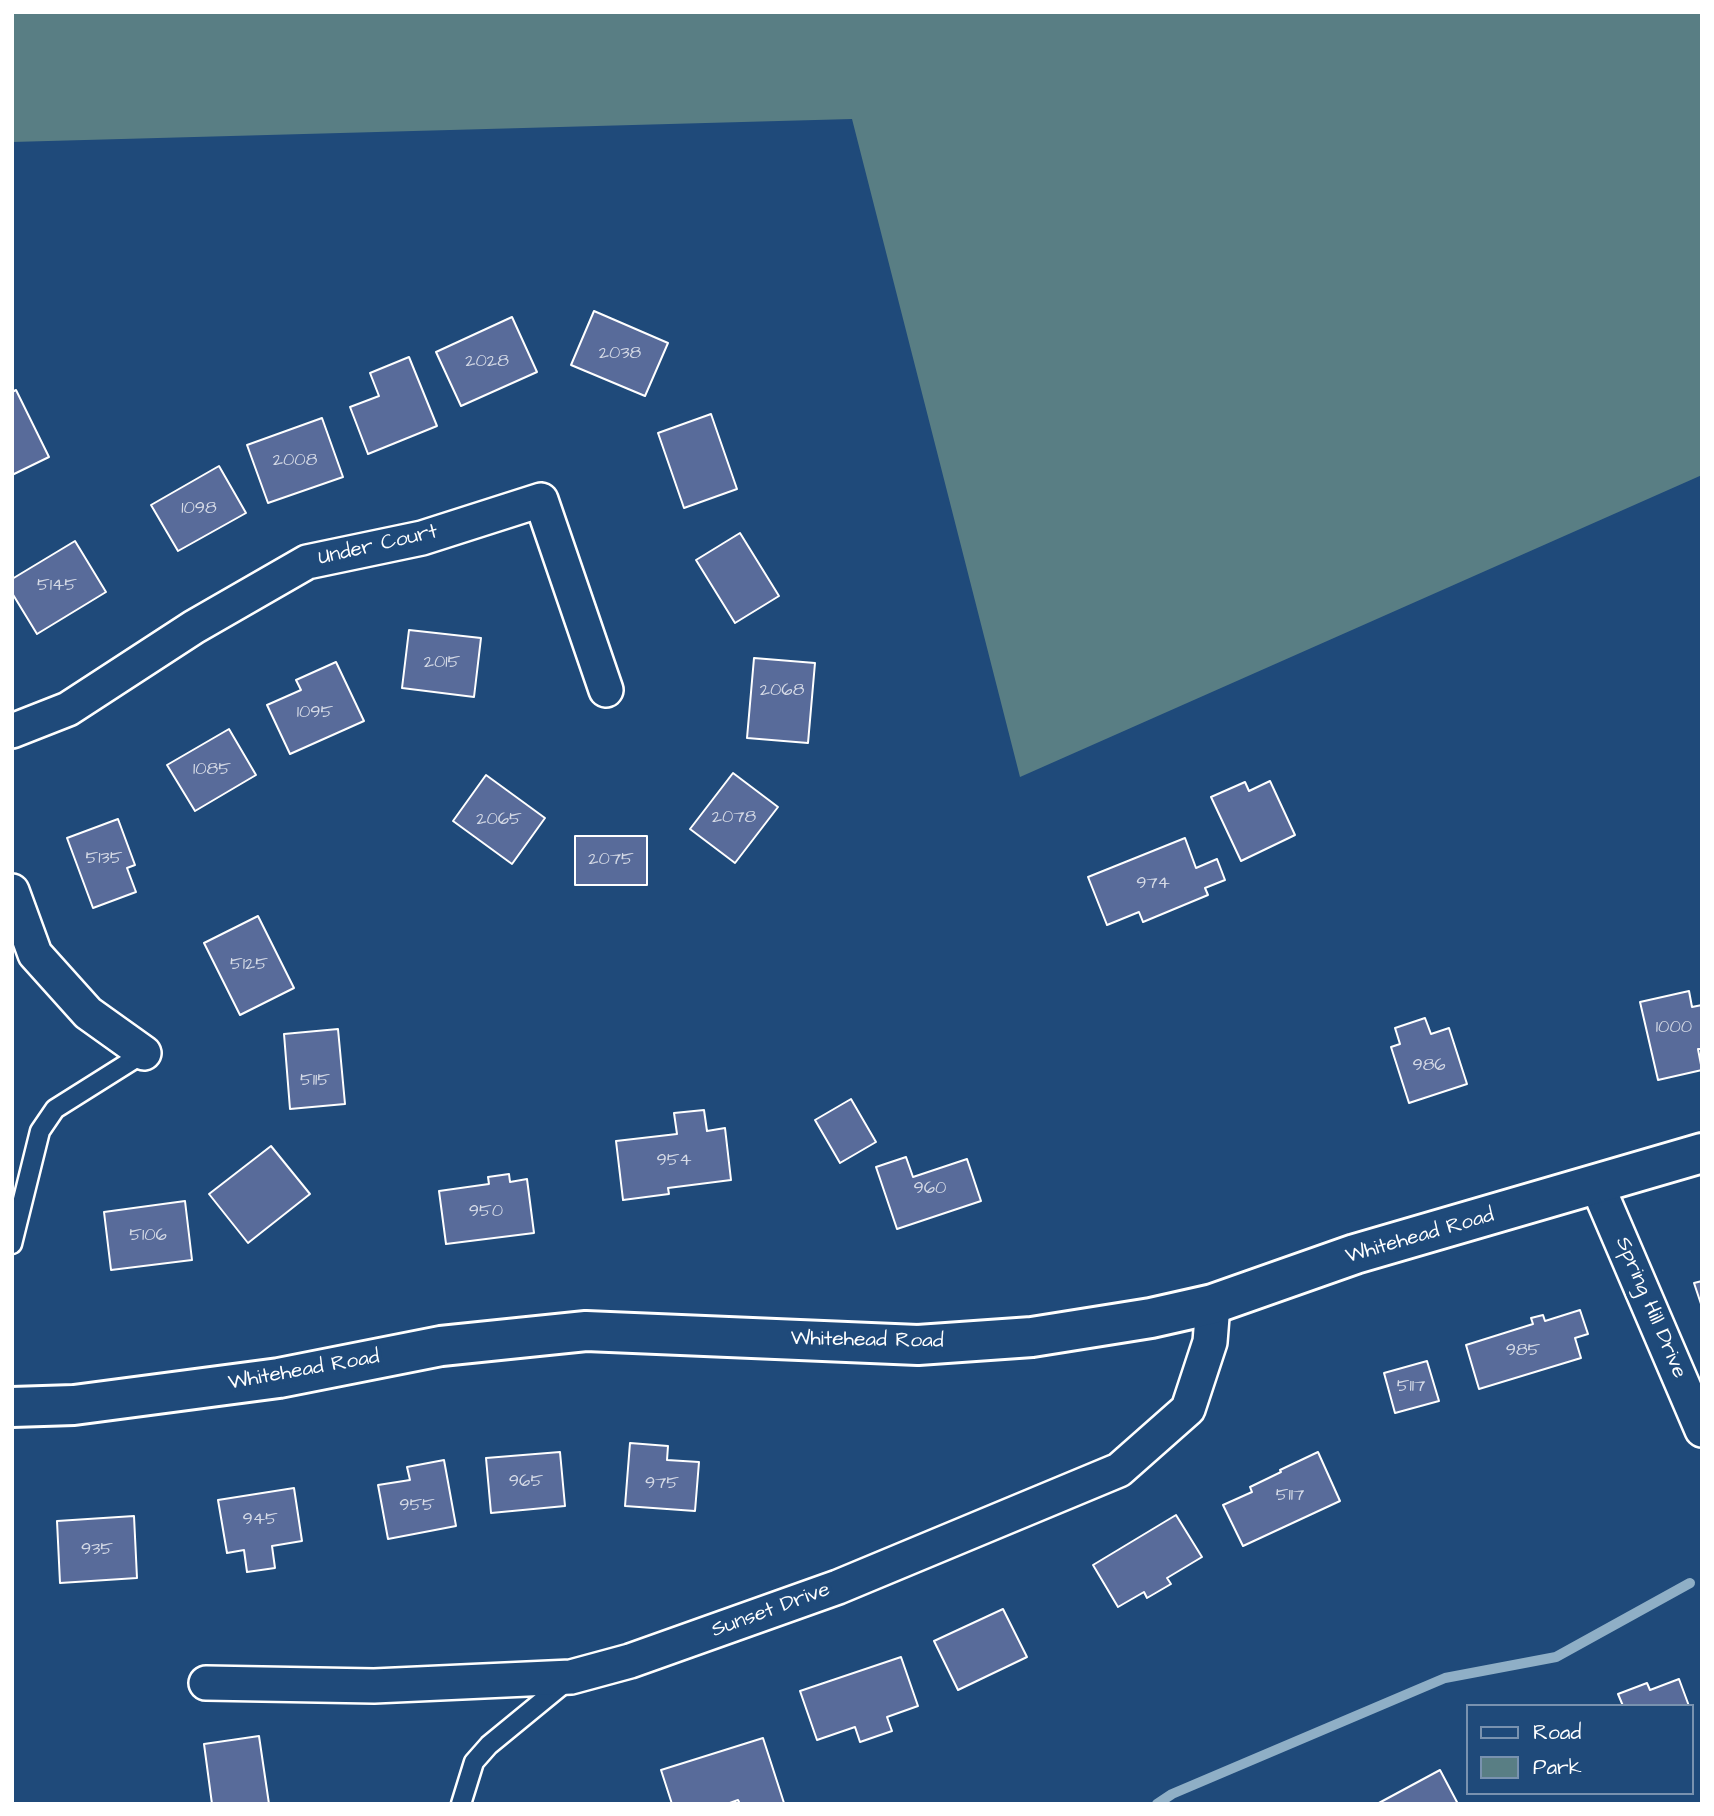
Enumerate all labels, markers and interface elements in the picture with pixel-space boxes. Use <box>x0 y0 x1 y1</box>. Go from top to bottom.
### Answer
house number: 2038 <box>599 343 641 365</box>
house number: 2028 <box>465 351 509 373</box>
house number: 2008 <box>273 450 317 472</box>
house number: 1098 <box>181 498 217 520</box>
street label: Under Court <box>316 520 440 572</box>
house number: 5145 <box>37 575 77 597</box>
house number: 2015 <box>424 652 460 674</box>
house number: 2068 <box>760 680 804 702</box>
house number: 1095 <box>297 702 333 724</box>
house number: 1085 <box>193 759 231 781</box>
house number: 2078 <box>712 807 756 829</box>
house number: 2065 <box>476 809 522 831</box>
house number: 5135 <box>86 848 122 870</box>
house number: 2075 <box>588 849 634 871</box>
house number: 974 <box>1136 873 1170 895</box>
house number: 5125 <box>230 954 268 976</box>
house number: 1000 <box>1656 1017 1692 1039</box>
house number: 986 <box>1412 1055 1446 1077</box>
house number: 5115 <box>300 1070 330 1092</box>
house number: 954 <box>656 1150 692 1172</box>
house number: 960 <box>914 1178 946 1200</box>
house number: 950 <box>469 1201 503 1223</box>
street label: Whitehead Road <box>1343 1204 1497 1270</box>
house number: 5106 <box>129 1225 167 1247</box>
street label: Spring Hill Drive <box>1609 1233 1691 1383</box>
street label: Whitehead Road <box>790 1327 944 1355</box>
house number: 985 <box>1506 1340 1540 1362</box>
street label: Whitehead Road <box>226 1345 382 1397</box>
house number: 5117 <box>1397 1376 1425 1398</box>
house number: 965 <box>509 1471 543 1493</box>
house number: 975 <box>645 1473 679 1495</box>
house number: 5117 <box>1276 1485 1304 1507</box>
house number: 955 <box>399 1495 435 1517</box>
house number: 945 <box>242 1509 278 1531</box>
house number: 935 <box>81 1539 113 1561</box>
street label: Sunset Drive <box>708 1578 834 1644</box>
legend <box>1466 1704 1693 1795</box>
text: Road <box>1533 1718 1581 1747</box>
text: Park <box>1533 1753 1582 1782</box>

